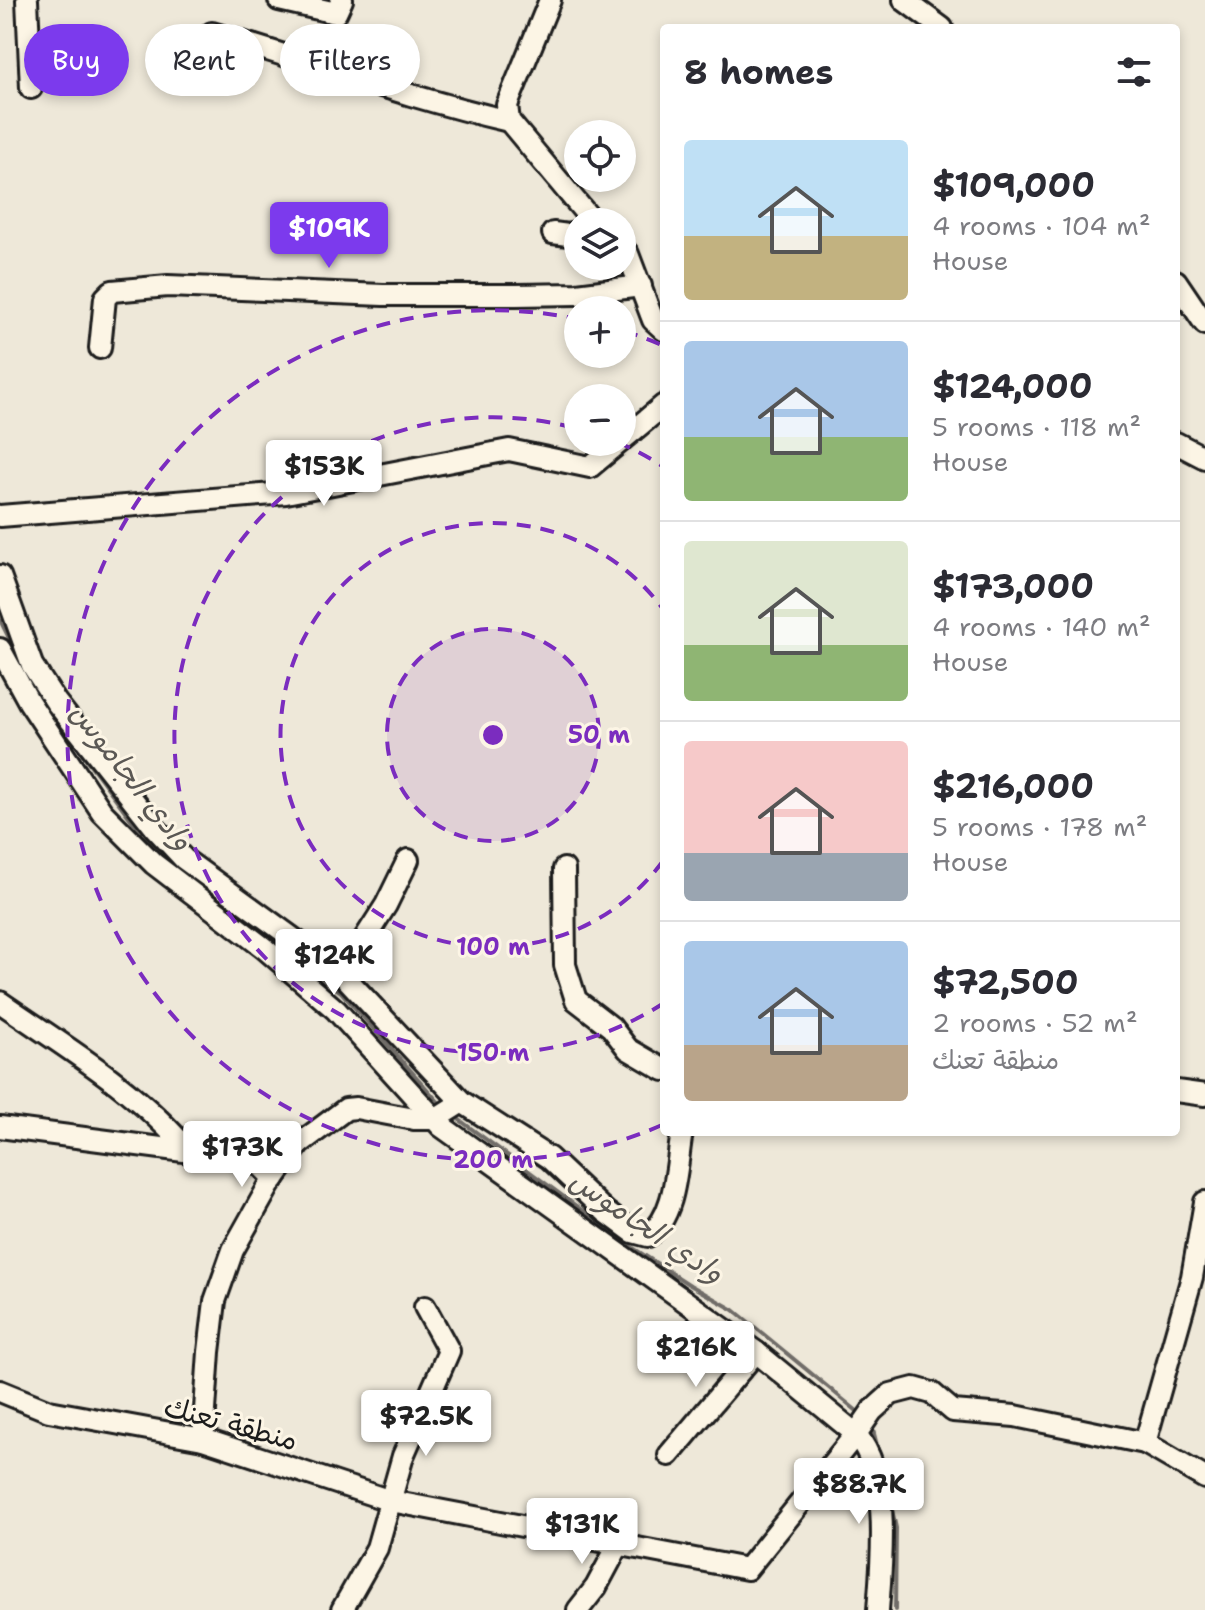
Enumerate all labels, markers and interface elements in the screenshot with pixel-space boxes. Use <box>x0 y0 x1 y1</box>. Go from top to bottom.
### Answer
chip: Buy <box>24 24 129 96</box>
chip: Rent <box>145 24 264 96</box>
chip: Filters <box>280 24 420 96</box>
text: 8 homes <box>684 49 833 95</box>
icon: filters <box>1112 50 1156 94</box>
map controls <box>564 120 636 456</box>
button: locate <box>564 120 636 192</box>
text: $109,000 <box>932 162 1095 208</box>
icon: home <box>748 172 844 268</box>
pin: $109K <box>273 202 385 270</box>
button: layers <box>564 208 636 280</box>
text: 4 rooms · 104 m² <box>932 208 1151 243</box>
text: $109K <box>288 210 370 245</box>
text: House <box>932 243 1008 278</box>
button: + <box>564 296 636 368</box>
text: $124,000 <box>932 363 1093 409</box>
icon: home <box>748 373 844 469</box>
button: − <box>564 384 636 456</box>
text: 5 rooms · 118 m² <box>932 409 1141 444</box>
pin: $153K <box>268 440 380 508</box>
text: House <box>932 444 1008 479</box>
text: $153K <box>284 448 364 483</box>
text: $173,000 <box>932 563 1094 609</box>
icon: home <box>748 573 844 669</box>
text: 4 rooms · 140 m² <box>932 609 1151 644</box>
text: House <box>932 644 1008 679</box>
water label: وادي الجاموس <box>60 693 203 859</box>
text: 50 m <box>568 719 630 751</box>
centre of rings <box>479 721 507 749</box>
text: $216,000 <box>932 763 1094 809</box>
icon: home <box>748 773 844 869</box>
text: 5 rooms · 178 m² <box>932 809 1148 844</box>
text: House <box>932 844 1008 879</box>
pin: $124K <box>278 929 390 997</box>
text: 100 m <box>456 931 530 963</box>
text: $124K <box>293 937 375 972</box>
text: $72,500 <box>932 959 1078 1005</box>
icon: home <box>748 973 844 1069</box>
text: 2 rooms · 52 m² <box>932 1005 1138 1040</box>
text: 150 m <box>457 1037 529 1069</box>
text: منطقة تعنك <box>932 1042 1059 1077</box>
pin: $173K <box>186 1121 298 1189</box>
text: $173K <box>201 1129 283 1164</box>
text: 200 m <box>453 1144 533 1176</box>
water label: وادي الجاموس <box>561 1159 732 1294</box>
pin: $216K <box>640 1321 752 1389</box>
text: $216K <box>655 1329 737 1364</box>
street label: منطقة تعنك <box>160 1387 302 1459</box>
pin: $72.5K <box>361 1390 491 1458</box>
text: $72.5K <box>379 1398 473 1433</box>
pin: $88.7K <box>794 1458 924 1526</box>
text: $88.7K <box>812 1466 906 1501</box>
pin: $131K <box>526 1498 638 1566</box>
text: $131K <box>545 1506 619 1541</box>

